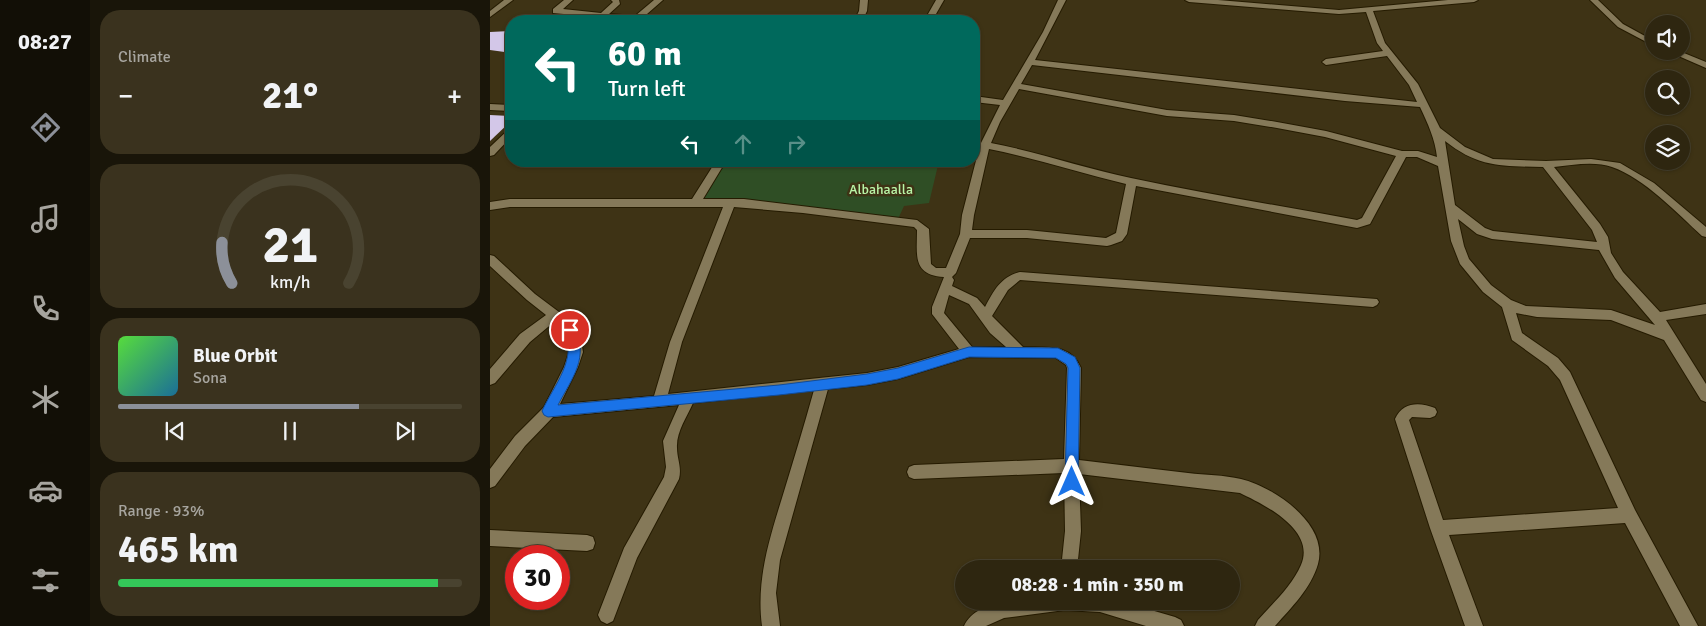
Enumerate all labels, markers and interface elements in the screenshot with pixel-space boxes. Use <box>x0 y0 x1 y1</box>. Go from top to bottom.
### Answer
map controls <box>1645 15 1690 170</box>
button: sound <box>1645 15 1690 60</box>
text: 08:27 <box>18 28 72 55</box>
text: 60 m <box>608 32 682 75</box>
icon: left <box>525 35 590 100</box>
text: Climate <box>118 47 171 67</box>
button: search <box>1645 70 1690 115</box>
text: 21° <box>262 72 318 119</box>
text: Turn left <box>608 75 686 102</box>
text: − <box>118 79 133 113</box>
text: + <box>447 79 462 113</box>
icon: directions <box>28 110 63 145</box>
button: layers <box>1645 125 1690 170</box>
icon: left <box>676 130 704 158</box>
icon: ahead <box>729 130 757 158</box>
icon: right <box>782 130 810 158</box>
park label: Albahaalla <box>849 181 913 198</box>
icon: music <box>28 201 63 236</box>
text: 21 <box>262 213 318 277</box>
text: km/h <box>270 271 310 293</box>
icon: phone <box>28 291 63 326</box>
pin <box>549 309 591 351</box>
icon: arrive <box>556 316 584 344</box>
text: Blue Orbit <box>193 344 277 368</box>
text: Sona <box>193 368 227 388</box>
icon: climate <box>28 382 63 417</box>
icon: previous <box>161 417 189 445</box>
icon: pause <box>276 417 304 445</box>
icon: next <box>391 417 419 445</box>
position arrow <box>1045 455 1097 507</box>
icon: car <box>28 473 63 508</box>
text: Range · 93% <box>118 501 204 521</box>
text: 465 km <box>118 526 239 573</box>
speed limit sign: 30 <box>505 545 570 610</box>
icon: filters <box>28 563 63 598</box>
text: 08:28 · 1 min · 350 m <box>1011 573 1184 597</box>

